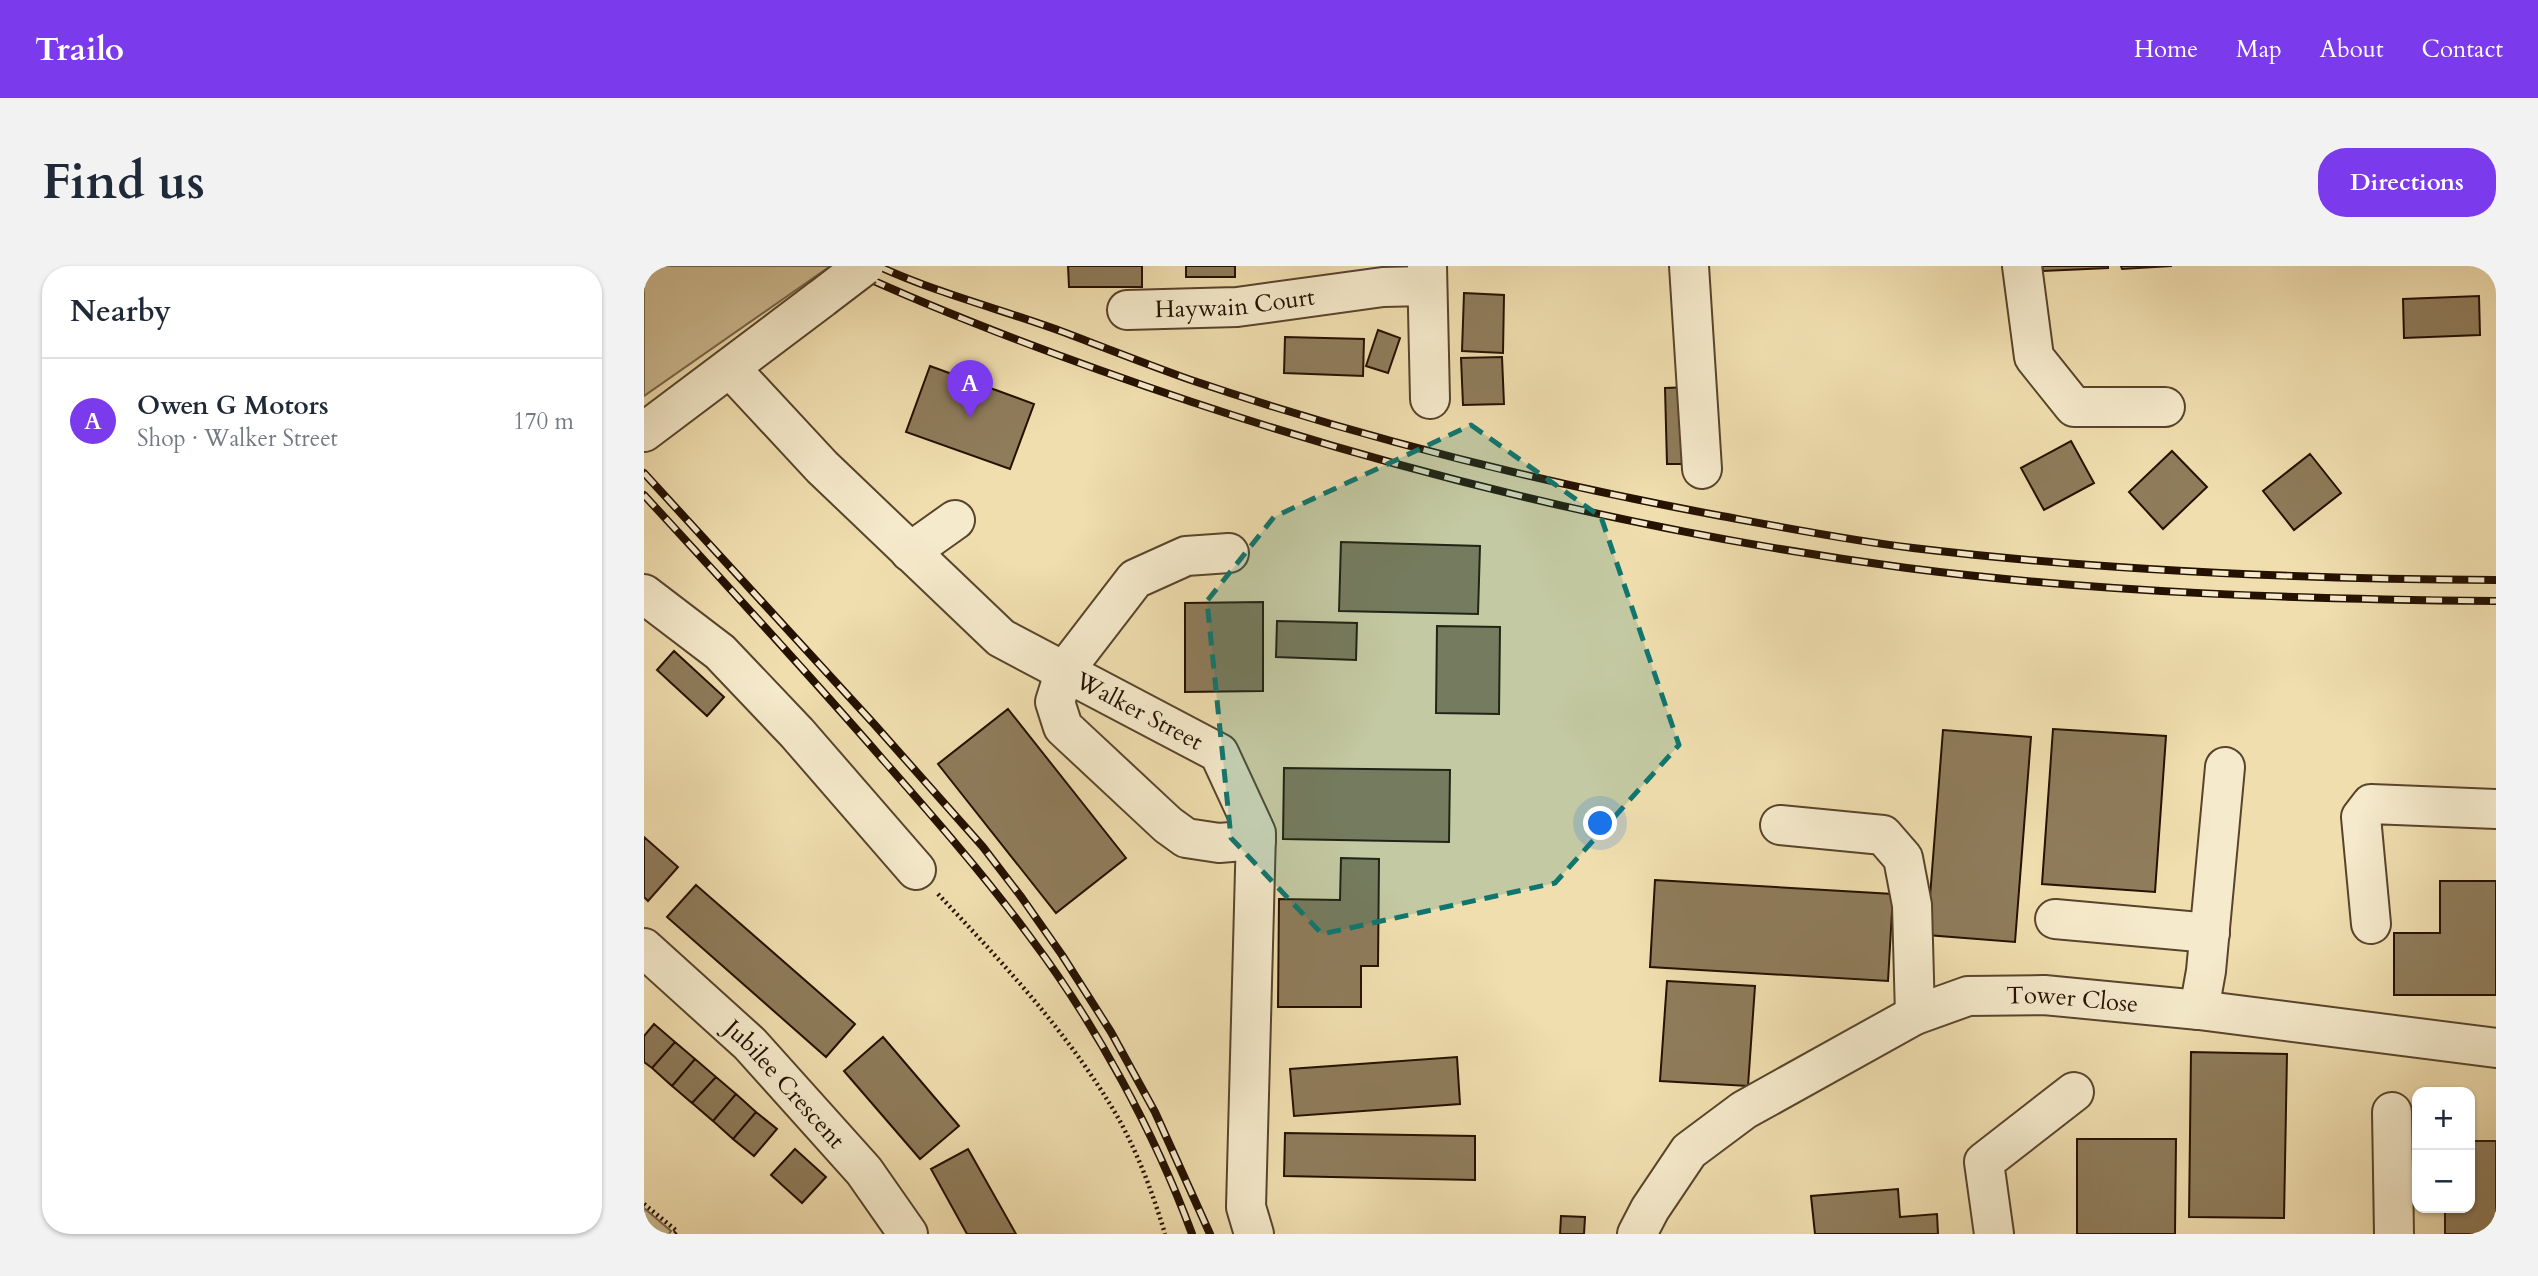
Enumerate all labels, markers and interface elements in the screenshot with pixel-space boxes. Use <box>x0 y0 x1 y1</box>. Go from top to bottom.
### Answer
text: Trailo <box>35 27 124 72</box>
text: Home <box>2134 33 2198 66</box>
text: Map <box>2236 33 2282 66</box>
text: About <box>2320 33 2384 66</box>
text: Contact <box>2422 33 2503 66</box>
button: Directions <box>2318 148 2496 217</box>
text: Find us <box>42 149 205 216</box>
street label: Haywain Court <box>1154 280 1317 326</box>
text: Nearby <box>70 291 171 332</box>
pin: A <box>947 360 993 418</box>
text: Owen G Motors <box>137 388 329 423</box>
text: A <box>84 406 102 437</box>
text: 170 m <box>513 406 574 437</box>
text: Shop · Walker Street <box>137 423 338 454</box>
street label: Walker Street <box>1069 664 1209 759</box>
your location <box>1583 806 1617 840</box>
street label: Tower Close <box>2006 978 2140 1021</box>
street label: Jubilee Crescent <box>715 1010 853 1156</box>
map controls <box>2412 1087 2475 1213</box>
button: + <box>2412 1087 2475 1150</box>
button: − <box>2412 1150 2475 1213</box>

